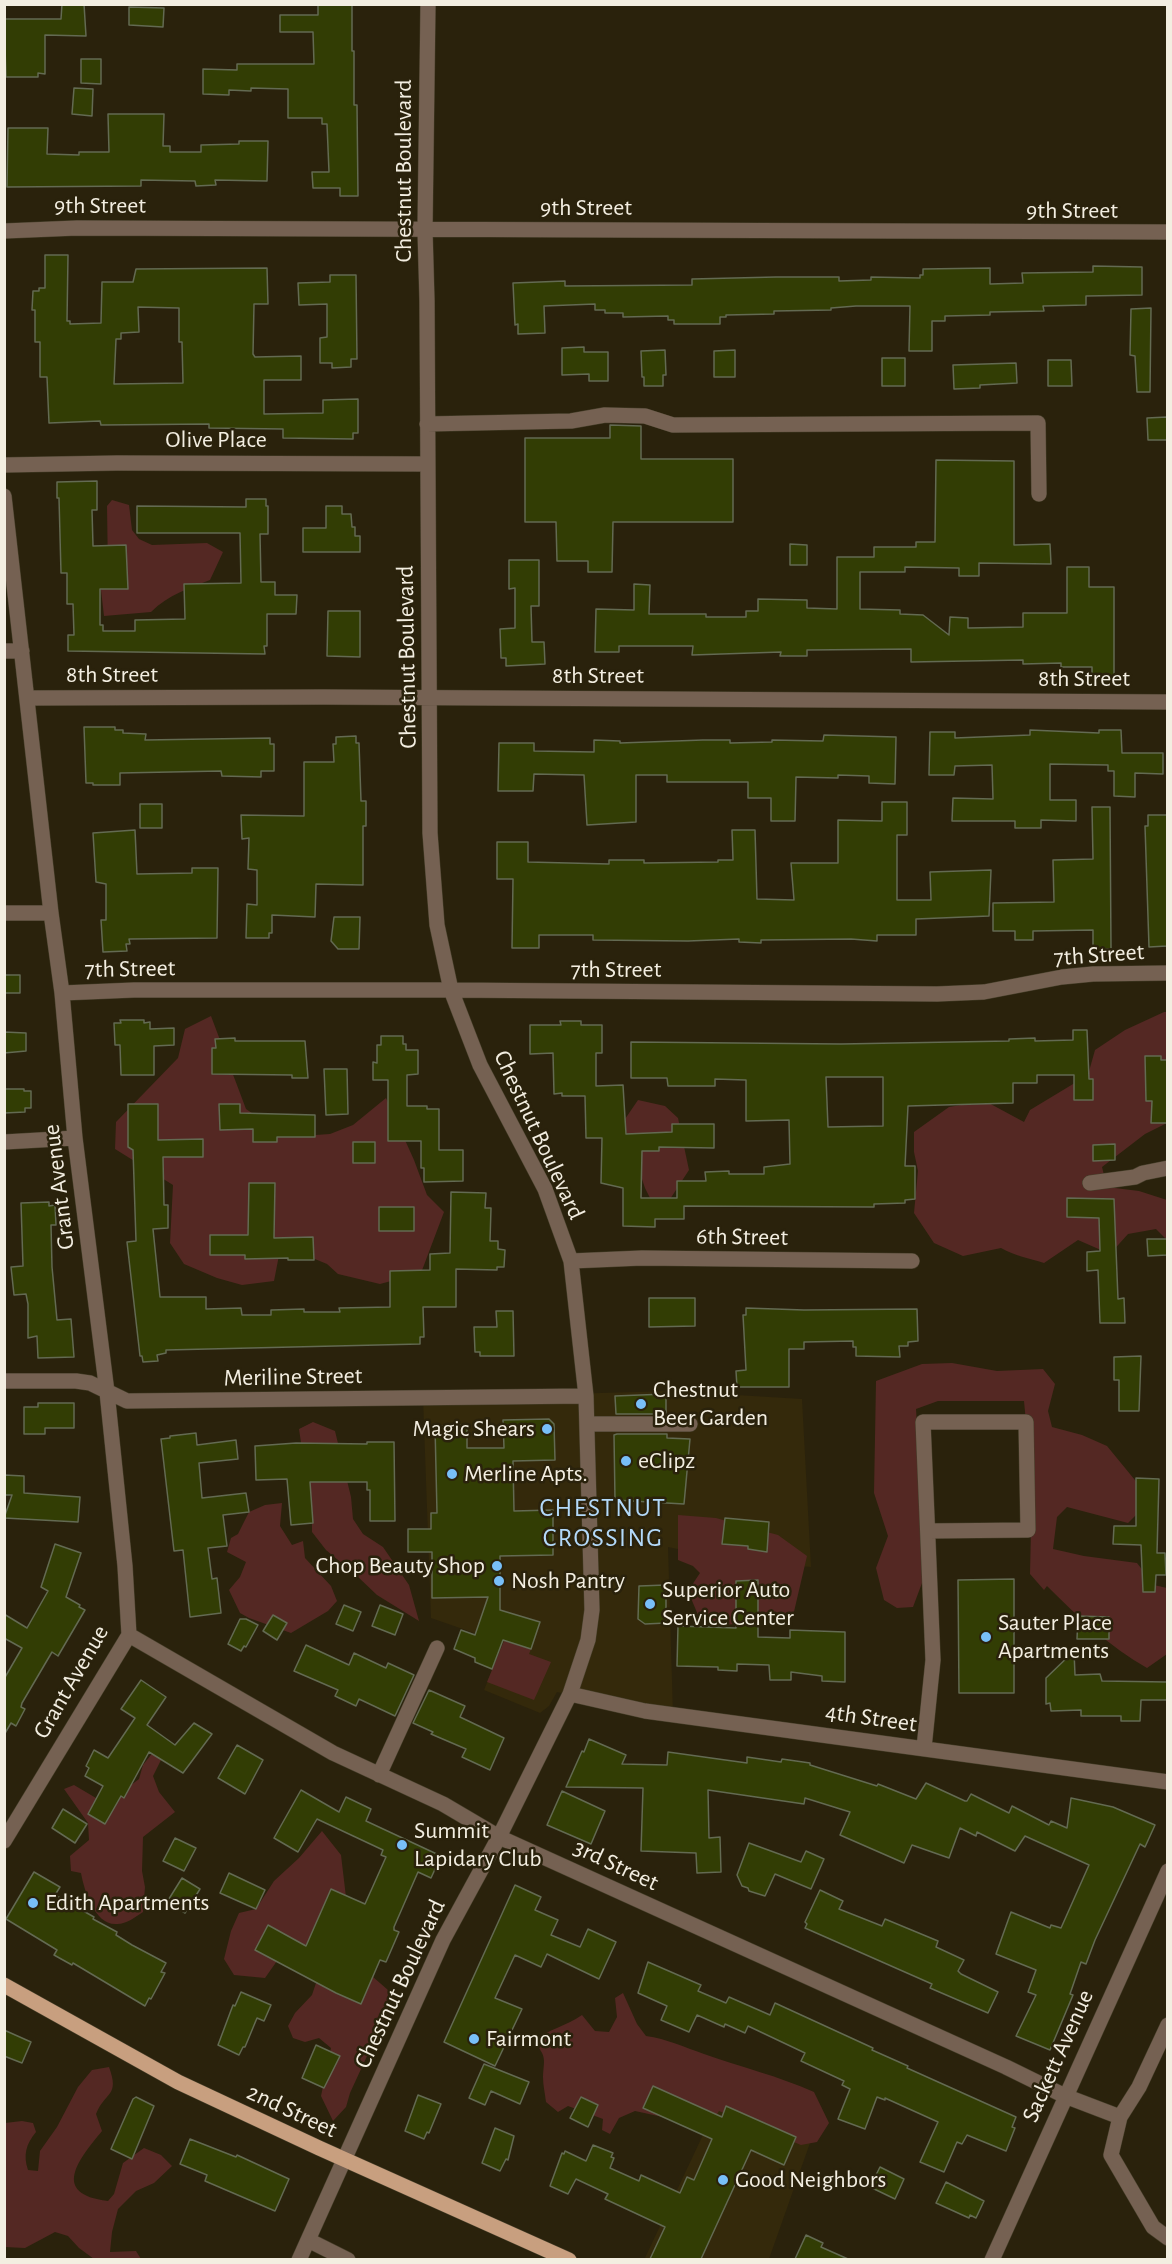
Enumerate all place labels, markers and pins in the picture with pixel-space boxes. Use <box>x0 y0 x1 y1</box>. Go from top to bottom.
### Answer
place label: Chestnut Beer Garden <box>653 1376 768 1432</box>
marker: Chestnut Beer Garden <box>634 1397 648 1411</box>
place label: Magic Shears <box>412 1415 535 1443</box>
marker: Magic Shears <box>540 1422 554 1436</box>
place label: eClipz <box>638 1447 695 1475</box>
marker: eClipz <box>619 1454 633 1468</box>
place label: Merline Apts. <box>464 1460 588 1488</box>
marker: Merline Apts. <box>445 1467 459 1481</box>
place label: Chop Beauty Shop <box>316 1552 485 1580</box>
marker: Chop Beauty Shop <box>490 1559 504 1573</box>
place label: Nosh Pantry <box>511 1567 625 1595</box>
marker: Nosh Pantry <box>492 1574 506 1588</box>
place label: Superior Auto Service Center <box>662 1576 794 1632</box>
marker: Superior Auto Service Center <box>643 1597 657 1611</box>
place label: Sauter Place Apartments <box>998 1609 1112 1665</box>
marker: Sauter Place Apartments <box>979 1630 993 1644</box>
place label: Summit Lapidary Club <box>414 1817 542 1873</box>
marker: Summit Lapidary Club <box>395 1838 409 1852</box>
place label: Edith Apartments <box>45 1889 209 1917</box>
marker: Edith Apartments <box>26 1896 40 1910</box>
place label: Fairmont <box>486 2025 571 2053</box>
marker: Fairmont <box>467 2032 481 2046</box>
place label: Good Neighbors <box>735 2166 886 2194</box>
marker: Good Neighbors <box>716 2173 730 2187</box>

